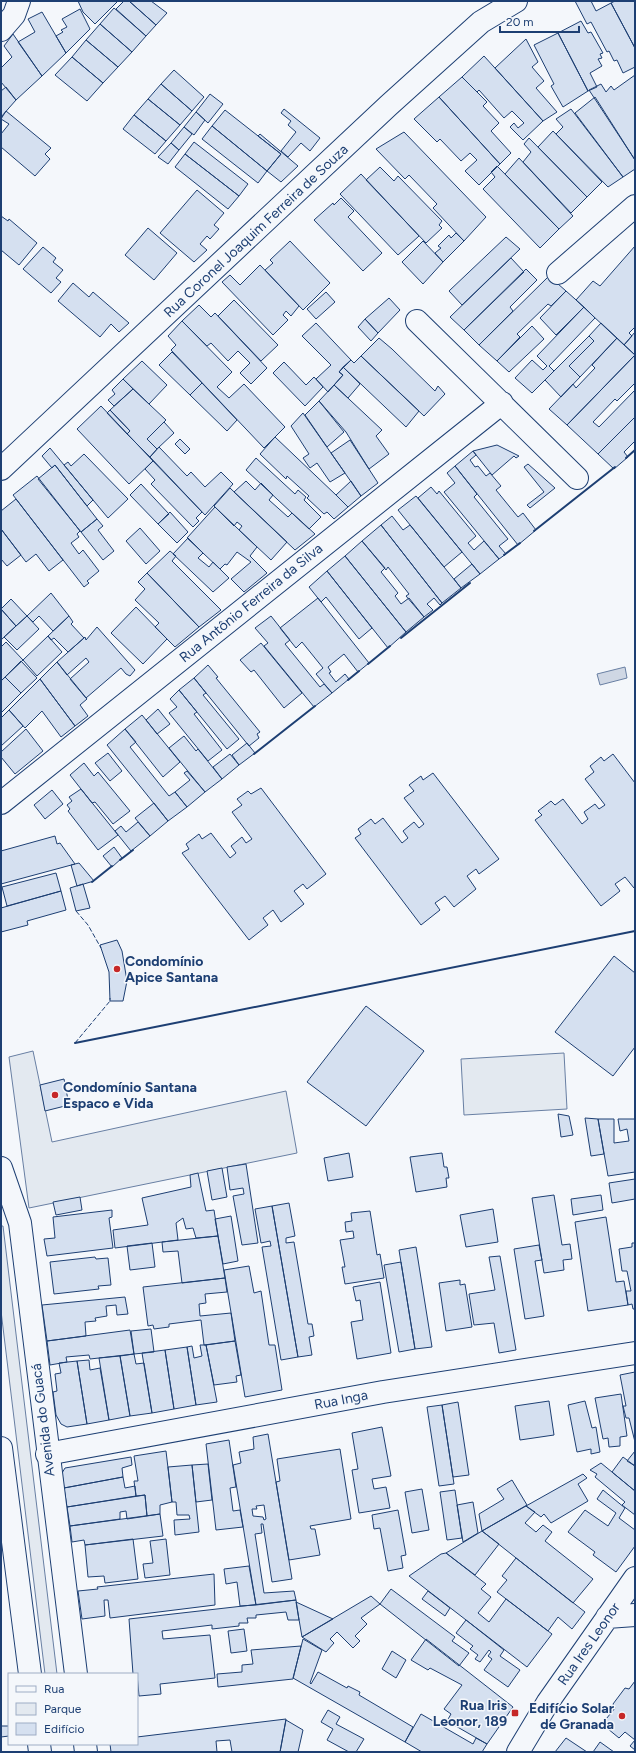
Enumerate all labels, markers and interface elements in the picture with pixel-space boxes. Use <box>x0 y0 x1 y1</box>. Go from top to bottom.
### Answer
scale bar <box>500 8 579 34</box>
text: 20 m <box>506 15 534 29</box>
street label: Rua Coronel Joaquim Ferreira de Souza <box>160 141 352 321</box>
street label: Rua Antônio Ferreira da Silva <box>176 540 326 666</box>
place label: Condomínio Apice Santana <box>125 953 218 986</box>
marker: Condomínio Apice Santana <box>112 964 122 974</box>
place label: Condomínio Santana Espaco e Vida <box>63 1079 197 1112</box>
marker: Condomínio Santana Espaco e Vida <box>50 1090 60 1100</box>
street label: Avenida do Guacá <box>28 1362 58 1478</box>
street label: Rua Inga <box>313 1386 369 1414</box>
street label: Rua Ires Leonor <box>554 1599 624 1689</box>
legend <box>8 1673 138 1745</box>
text: Rua <box>44 1682 64 1696</box>
place label: Rua Iris Leonor, 189 <box>433 1697 507 1730</box>
place label: Edifício Solar de Granada <box>529 1700 615 1733</box>
text: Parque <box>44 1702 82 1716</box>
marker: Rua Iris Leonor, 189 <box>510 1708 520 1718</box>
marker: Edifício Solar de Granada <box>617 1711 627 1721</box>
text: Edifício <box>44 1722 84 1736</box>

